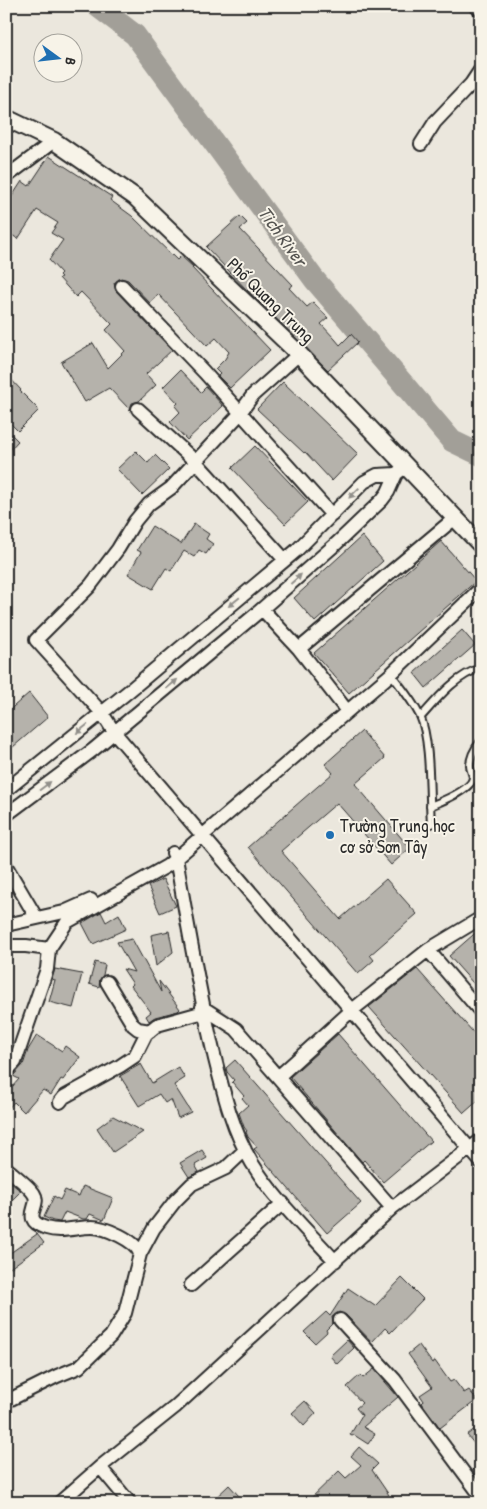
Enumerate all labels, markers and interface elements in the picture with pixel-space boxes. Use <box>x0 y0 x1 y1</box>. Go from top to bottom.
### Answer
north arrow <box>32 32 82 82</box>
text: B <box>61 56 81 67</box>
water label: Tich River <box>252 201 315 273</box>
street label: Phố Quang Trung <box>222 252 320 348</box>
one-way arrow <box>348 487 360 499</box>
one-way arrow <box>290 573 302 585</box>
one-way arrow <box>228 597 241 608</box>
one-way arrow <box>165 679 178 690</box>
one-way arrow <box>76 723 89 734</box>
one-way arrow <box>39 781 52 791</box>
place label: Trường Trung học cơ sở Sơn Tây <box>340 813 455 859</box>
marker: Trường Trung học cơ sở Sơn Tây <box>324 829 336 841</box>

